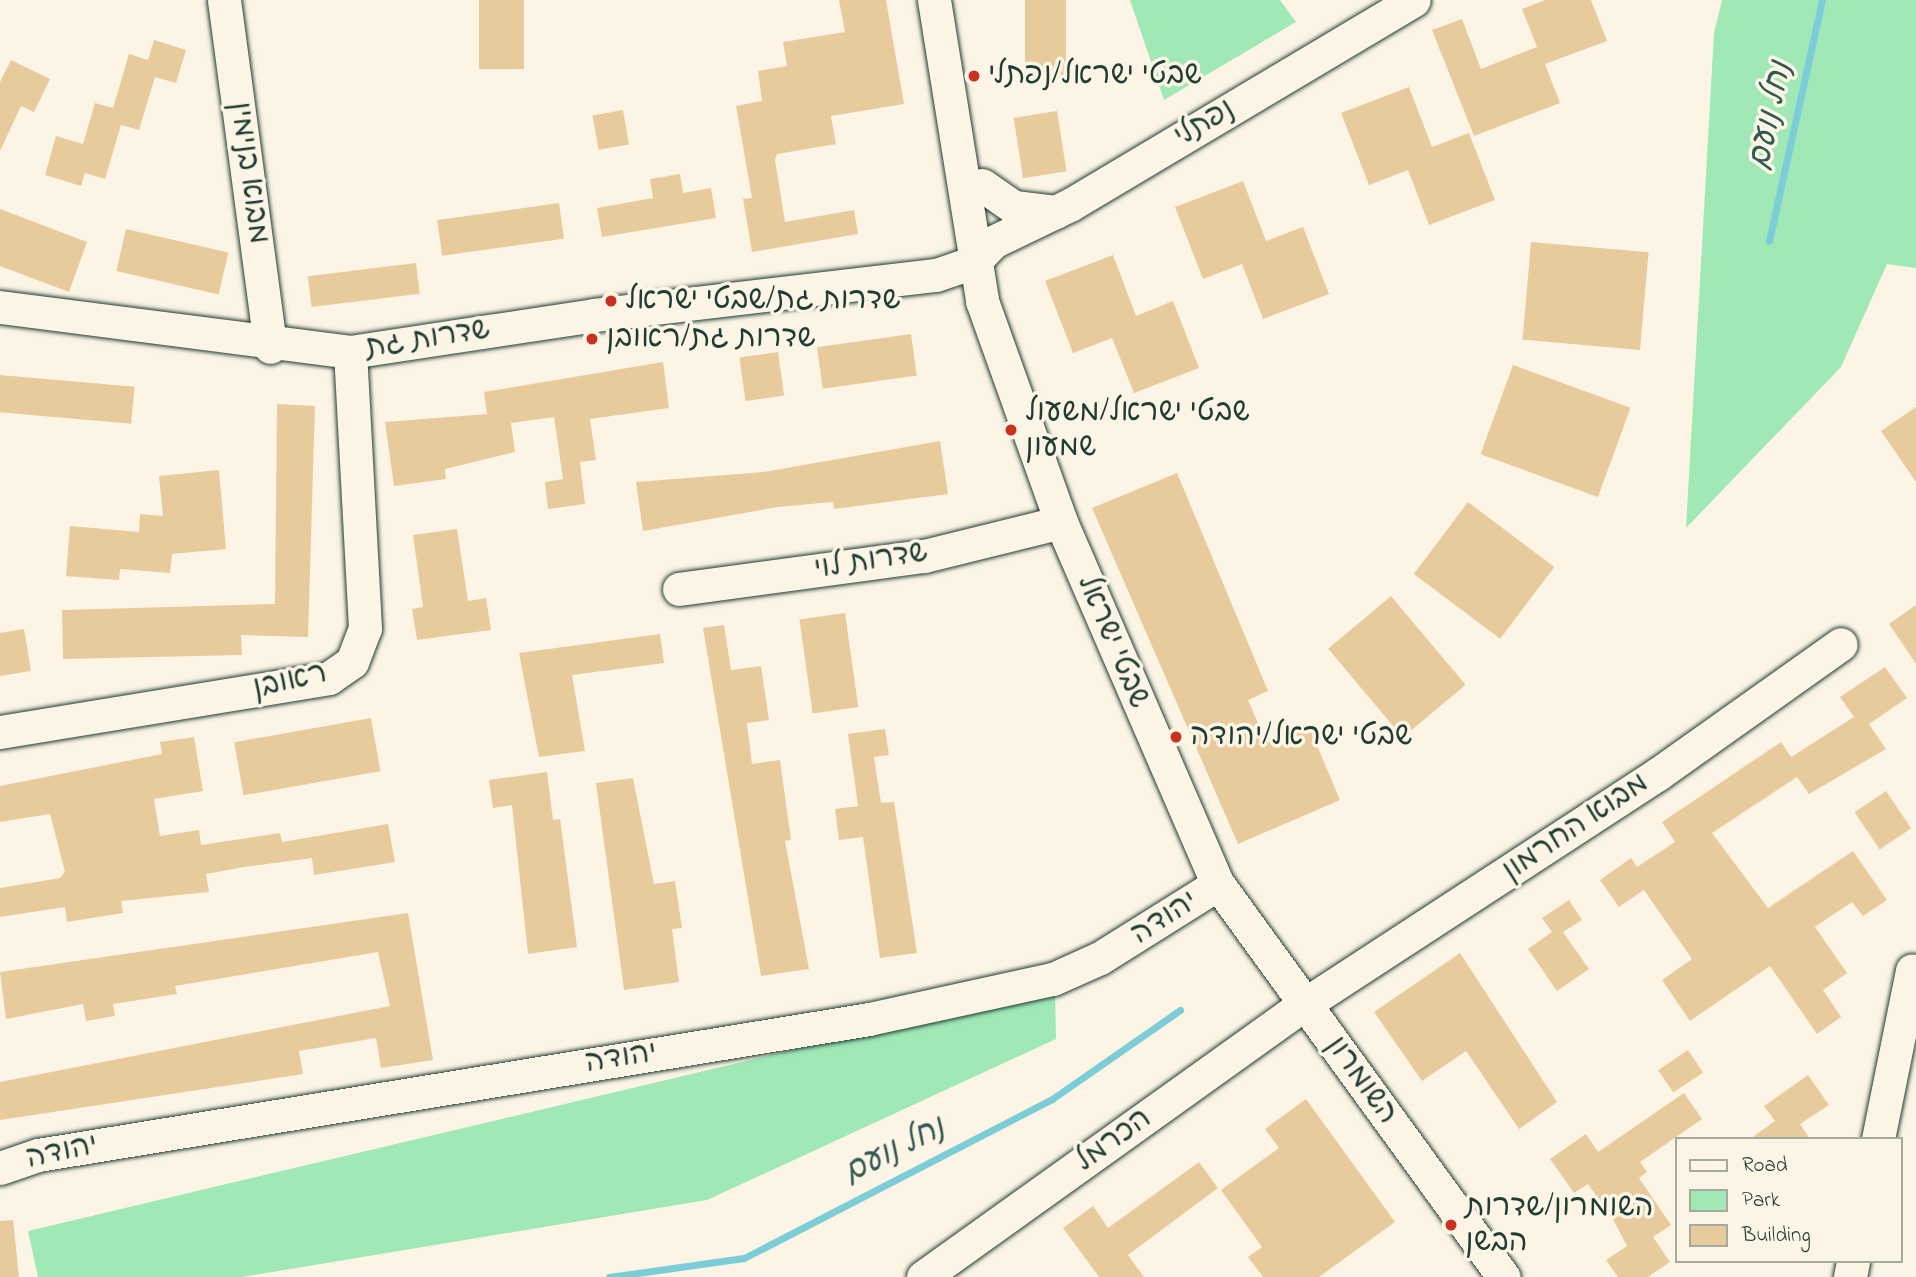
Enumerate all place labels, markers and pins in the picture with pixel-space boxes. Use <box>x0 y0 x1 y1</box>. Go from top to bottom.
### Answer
place label: שבטי ישראל/נפתלי <box>988 58 1202 94</box>
marker: שבטי ישראל/נפתלי <box>966 68 982 84</box>
place label: שדרות גת/שבטי ישראל <box>625 283 901 319</box>
marker: שדרות גת/שבטי ישראל <box>603 293 619 309</box>
place label: שדרות גת/ראובן <box>606 321 816 357</box>
marker: שדרות גת/ראובן <box>584 331 600 347</box>
place label: שבטי ישראל/משעול שמעון <box>1025 395 1250 466</box>
marker: שבטי ישראל/משעול שמעון <box>1003 422 1019 438</box>
place label: שבטי ישראל/יהודה <box>1190 719 1412 755</box>
marker: שבטי ישראל/יהודה <box>1168 729 1184 745</box>
place label: השומרון/שדרות הבשן <box>1465 1190 1654 1260</box>
marker: השומרון/שדרות הבשן <box>1443 1217 1459 1233</box>

